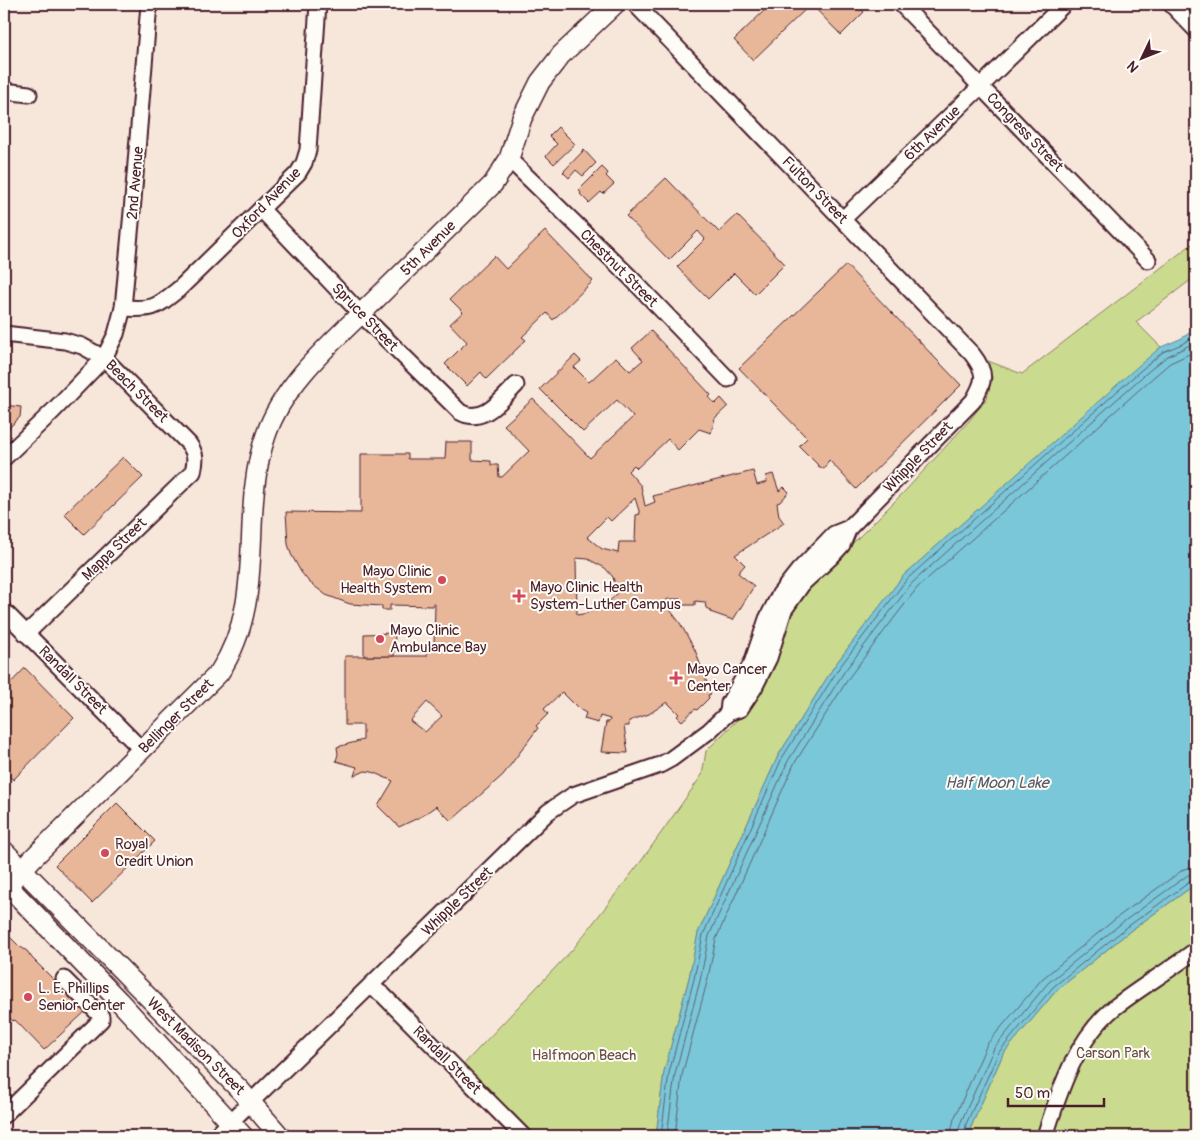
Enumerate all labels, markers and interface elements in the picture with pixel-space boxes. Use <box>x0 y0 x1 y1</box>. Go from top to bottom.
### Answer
north arrow <box>1118 32 1168 82</box>
text: N <box>1123 57 1142 76</box>
street label: Congress Street <box>982 89 1068 177</box>
street label: 6th Avenue <box>900 101 965 165</box>
street label: 2nd Avenue <box>123 145 148 221</box>
street label: Fulton Street <box>778 153 852 229</box>
street label: Oxford Avenue <box>228 163 306 243</box>
street label: 5th Avenue <box>397 216 460 280</box>
street label: Chestnut Street <box>576 225 662 312</box>
street label: Spruce Street <box>327 279 403 356</box>
street label: Beach Street <box>101 356 173 428</box>
street label: Whipple Street <box>880 417 958 497</box>
street label: Mappa Street <box>78 513 151 585</box>
place label: Mayo Clinic Health System <box>340 562 432 598</box>
marker: Mayo Clinic Health System <box>436 574 448 586</box>
place label: Mayo Clinic Health System-Luther Campus <box>530 578 681 614</box>
marker: Mayo Clinic Health System-Luther Campus <box>512 589 526 603</box>
place label: Mayo Clinic Ambulance Bay <box>390 621 487 657</box>
marker: Mayo Clinic Ambulance Bay <box>374 633 386 645</box>
street label: Randall Street <box>34 642 112 719</box>
place label: Mayo Cancer Center <box>687 660 768 696</box>
marker: Mayo Cancer Center <box>669 671 683 685</box>
street label: Bellinger Street <box>135 674 218 758</box>
water label: Half Moon Lake <box>945 773 1051 793</box>
place label: Royal Credit Union <box>115 835 194 871</box>
marker: Royal Credit Union <box>99 847 111 859</box>
street label: Whipple Street <box>418 862 498 940</box>
place label: L. E. Phillips Senior Center <box>38 979 126 1015</box>
marker: L. E. Phillips Senior Center <box>22 991 34 1003</box>
street label: West Madison Street <box>143 993 249 1100</box>
street label: Randall Street <box>408 1022 486 1099</box>
park label: Carson Park <box>1076 1044 1151 1063</box>
park label: Halfmoon Beach <box>532 1046 636 1065</box>
scale bar <box>1008 1075 1104 1107</box>
text: 50 m <box>1015 1084 1050 1103</box>

